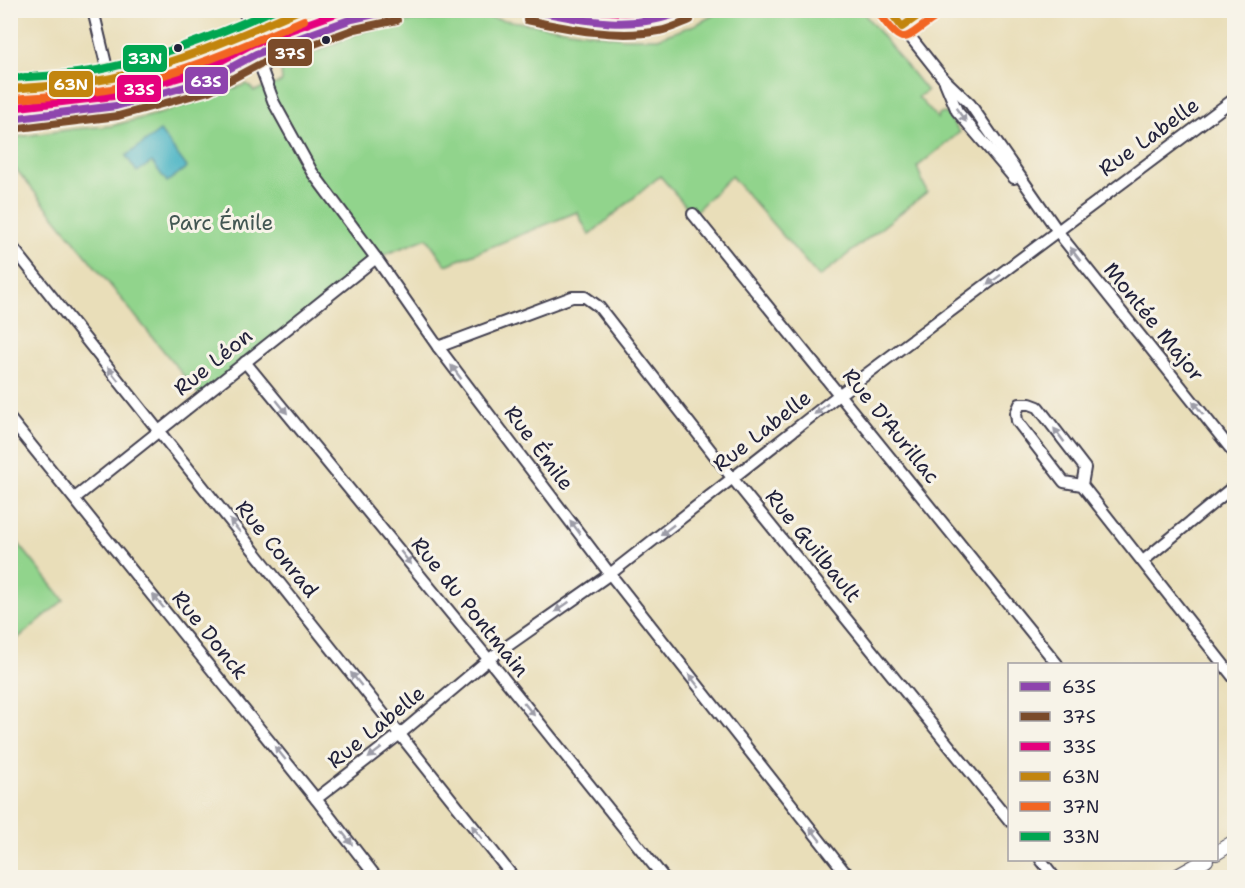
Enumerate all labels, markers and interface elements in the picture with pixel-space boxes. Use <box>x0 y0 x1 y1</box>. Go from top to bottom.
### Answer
unlabelled marker <box>320 34 332 46</box>
line badge: 37S <box>267 38 313 67</box>
unlabelled marker <box>172 42 184 54</box>
text: 37S <box>275 43 305 64</box>
line badge: 33N <box>122 44 168 73</box>
text: 33N <box>128 48 162 69</box>
line badge: 63S <box>184 66 229 95</box>
line badge: 63N <box>48 70 94 98</box>
text: 63S <box>190 71 222 92</box>
text: 63N <box>54 74 88 95</box>
line badge: 33S <box>116 74 162 103</box>
text: 33S <box>123 79 155 100</box>
street label: Rue Labelle <box>1093 91 1205 183</box>
one-way arrow <box>955 106 967 122</box>
park label: Parc Émile <box>169 208 273 237</box>
one-way arrow <box>1069 246 1081 261</box>
street label: Montée Major <box>1097 257 1211 387</box>
one-way arrow <box>986 274 1002 286</box>
street label: Rue Léon <box>168 322 258 402</box>
street label: Rue D'Aurillac <box>836 363 946 489</box>
one-way arrow <box>450 364 463 380</box>
one-way arrow <box>107 366 120 382</box>
street label: Rue Labelle <box>707 384 817 478</box>
street label: Rue Émile <box>498 399 581 496</box>
one-way arrow <box>275 400 288 415</box>
one-way arrow <box>1192 400 1204 415</box>
one-way arrow <box>813 403 829 416</box>
one-way arrow <box>1053 427 1066 443</box>
street label: Rue Guilbault <box>759 484 867 608</box>
street label: Rue Conrad <box>229 495 325 603</box>
one-way arrow <box>229 519 241 534</box>
one-way arrow <box>568 519 581 535</box>
one-way arrow <box>660 523 675 535</box>
street label: Rue du Pontmain <box>405 531 535 683</box>
one-way arrow <box>399 550 412 566</box>
street label: Rue Donck <box>166 585 254 685</box>
one-way arrow <box>151 593 164 609</box>
one-way arrow <box>555 601 571 613</box>
legend <box>1008 663 1218 861</box>
one-way arrow <box>350 671 363 687</box>
one-way arrow <box>688 673 701 689</box>
text: 63S <box>1062 675 1096 699</box>
street label: Rue Labelle <box>321 679 431 775</box>
one-way arrow <box>522 701 535 717</box>
text: 37S <box>1062 705 1096 729</box>
text: 33S <box>1062 735 1096 759</box>
one-way arrow <box>273 745 286 761</box>
one-way arrow <box>368 746 383 758</box>
text: 63N <box>1062 765 1100 789</box>
text: 37N <box>1062 795 1099 819</box>
one-way arrow <box>472 824 484 839</box>
text: 33N <box>1062 825 1100 849</box>
one-way arrow <box>809 827 821 842</box>
one-way arrow <box>340 830 353 846</box>

